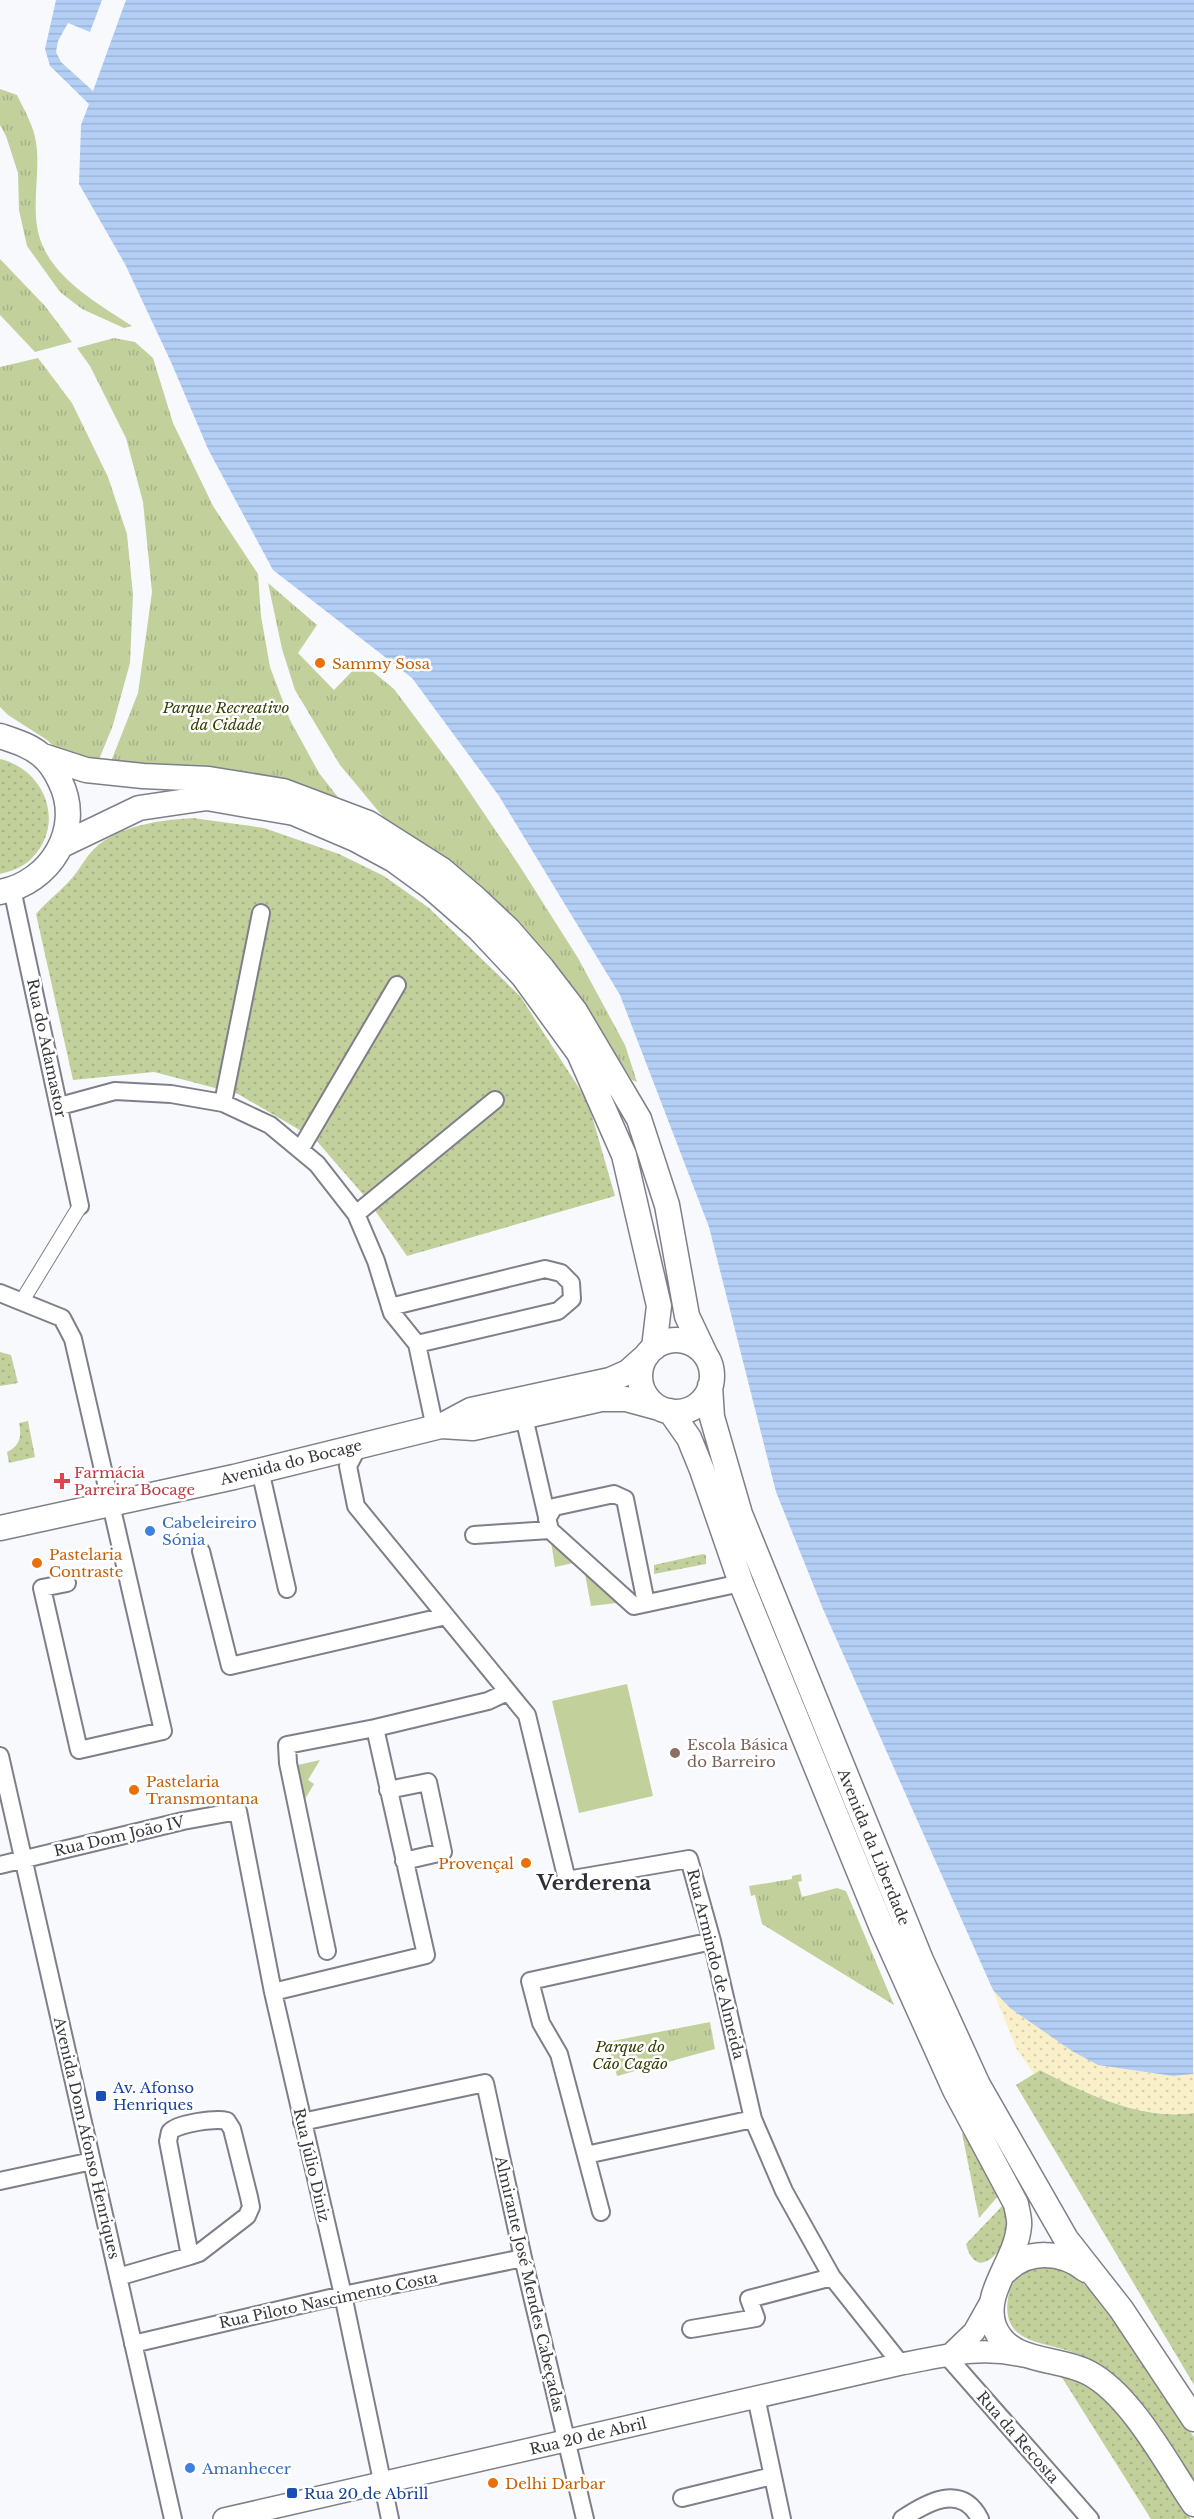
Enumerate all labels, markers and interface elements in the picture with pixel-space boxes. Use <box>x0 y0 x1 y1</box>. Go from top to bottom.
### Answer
place label: Sammy Sosa <box>332 654 431 673</box>
marker: Sammy Sosa <box>313 656 327 670</box>
park label: Parque Recreativo da Cidade <box>162 698 289 734</box>
street label: Rua do Adamastor <box>23 977 71 1120</box>
street label: Avenida do Bocage <box>217 1435 364 1489</box>
place label: Farmácia Parreira Bocage <box>74 1463 195 1499</box>
marker: Farmácia Parreira Bocage <box>55 1474 69 1488</box>
place label: Cabeleireiro Sónia <box>162 1513 257 1549</box>
marker: Cabeleireiro Sónia <box>143 1524 157 1538</box>
place label: Pastelaria Contraste <box>49 1545 123 1581</box>
marker: Pastelaria Contraste <box>30 1556 44 1570</box>
place label: Escola Básica do Barreiro <box>687 1735 789 1771</box>
marker: Escola Básica do Barreiro <box>668 1746 682 1760</box>
street label: Avenida da Liberdade <box>833 1765 914 1928</box>
place label: Pastelaria Transmontana <box>146 1772 259 1808</box>
marker: Pastelaria Transmontana <box>127 1783 141 1797</box>
street label: Rua Dom João IV <box>52 1812 186 1860</box>
place label: Provençal <box>438 1854 514 1873</box>
marker: Provençal <box>519 1856 533 1870</box>
street label: Rua Armindo de Almeida <box>683 1867 749 2062</box>
district label: Verderena <box>536 1870 651 1896</box>
street label: Avenida Dom Afonso Henriques <box>50 2014 124 2261</box>
park label: Parque do Cão Cagão <box>592 2037 668 2073</box>
place label: Av. Afonso Henriques <box>112 2078 194 2114</box>
marker: Av. Afonso Henriques <box>94 2089 108 2103</box>
street label: Rua Júlio Diniz <box>290 2106 334 2224</box>
street label: Almirante José Mendes Cabeçadas <box>491 2153 569 2414</box>
street label: Rua Piloto Nascimento Costa <box>217 2267 440 2332</box>
street label: Rua da Recosta <box>973 2387 1064 2487</box>
street label: Rua 20 de Abril <box>528 2413 648 2459</box>
place label: Amanhecer <box>201 2459 292 2478</box>
marker: Amanhecer <box>183 2461 197 2475</box>
place label: Delhi Darbar <box>505 2474 606 2493</box>
marker: Delhi Darbar <box>486 2476 500 2490</box>
place label: Rua 20 de Abrill <box>304 2484 429 2503</box>
marker: Rua 20 de Abrill <box>285 2486 299 2500</box>

